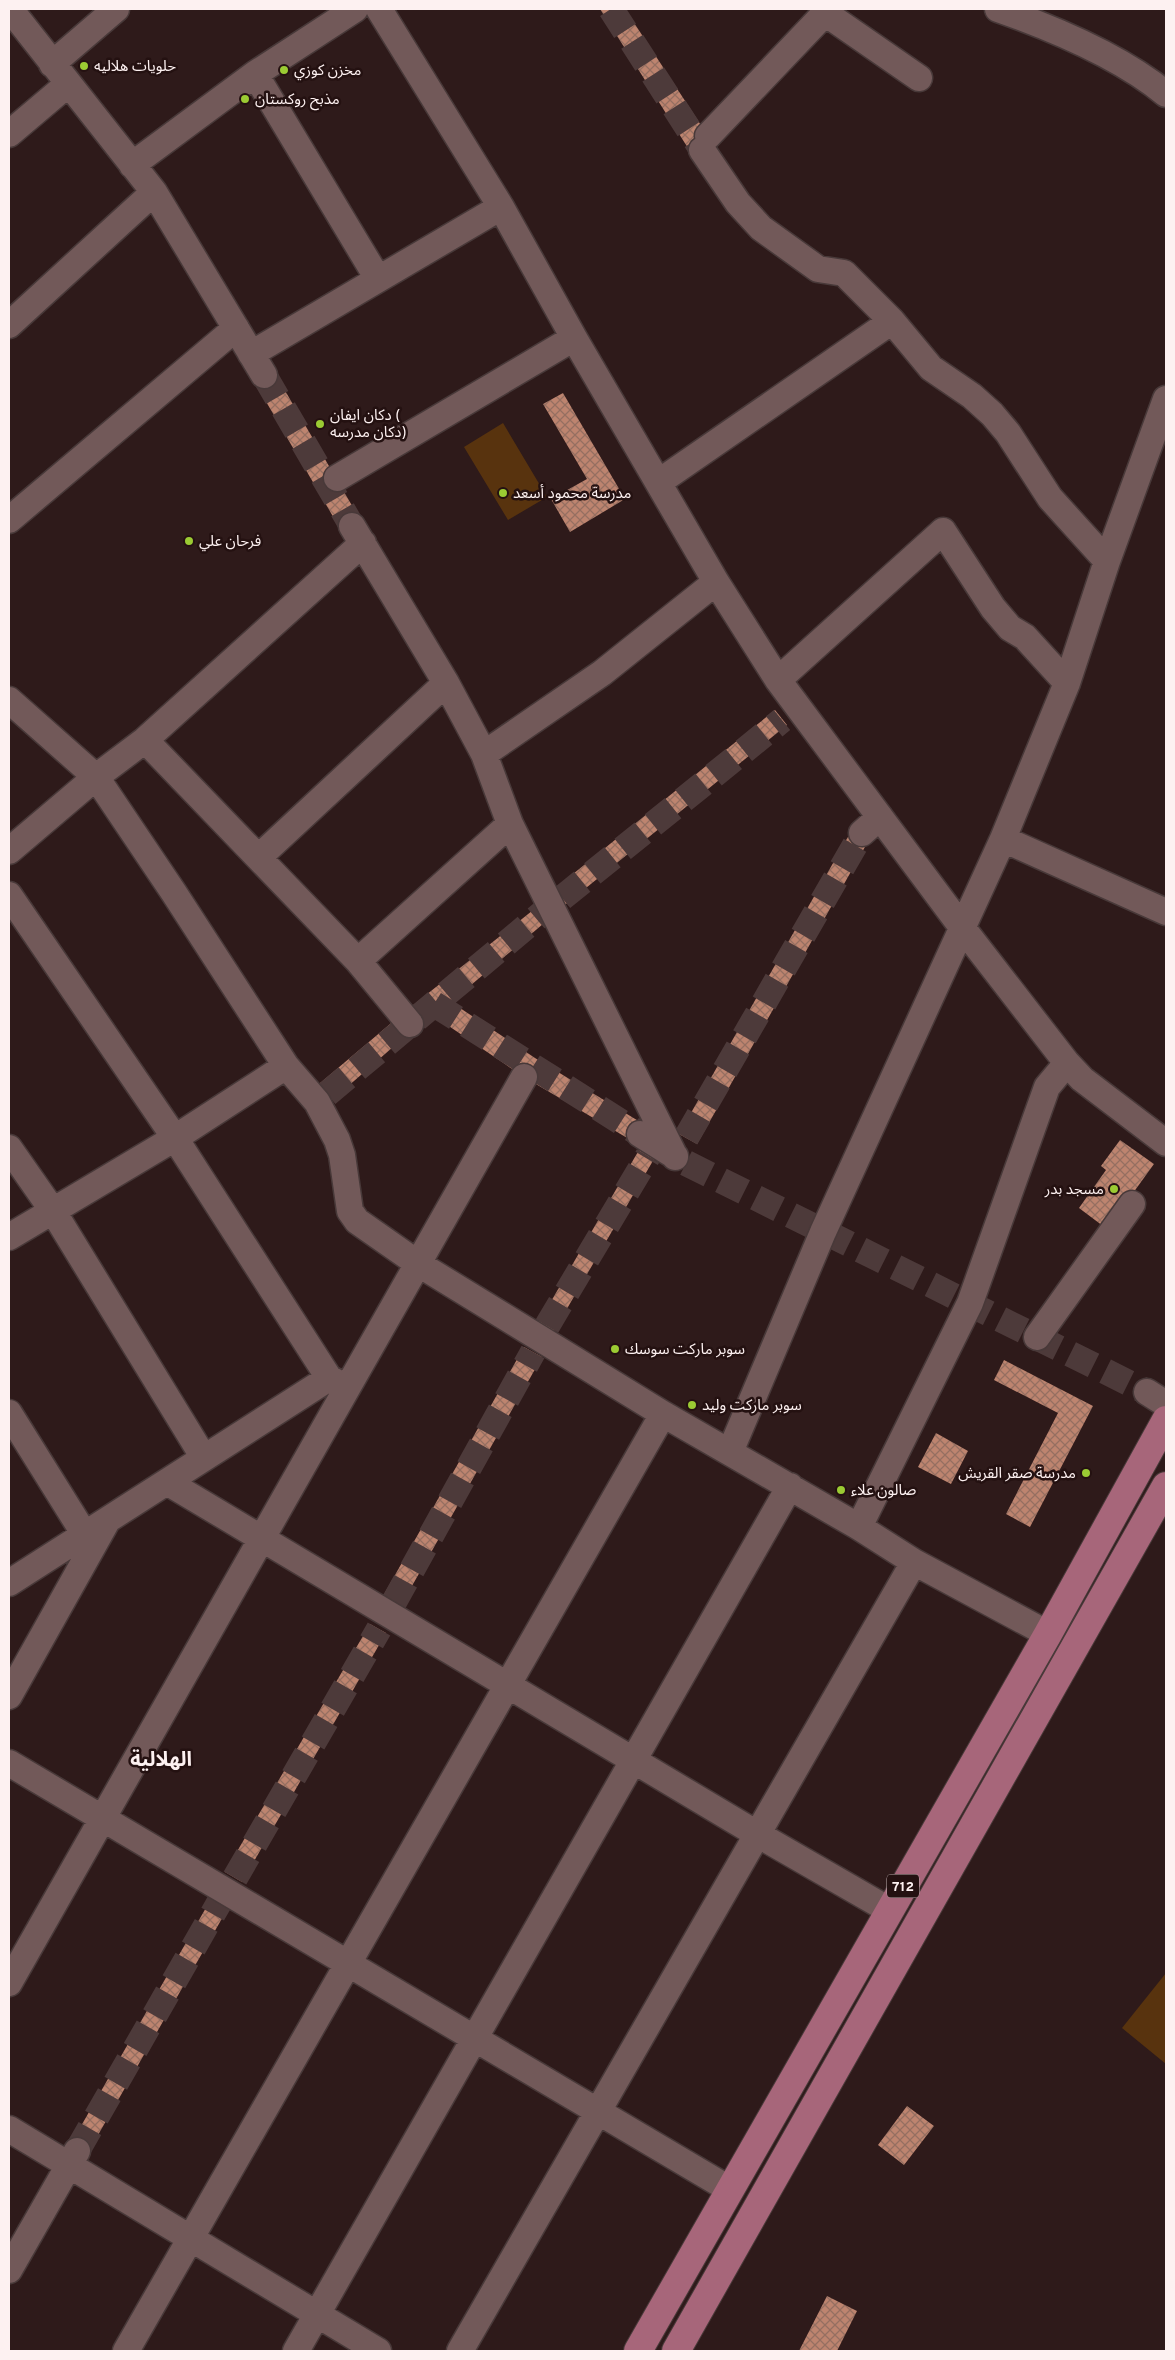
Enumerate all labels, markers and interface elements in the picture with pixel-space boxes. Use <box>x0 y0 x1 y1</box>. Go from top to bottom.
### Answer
place label: حلويات هلاليه <box>94 58 176 77</box>
marker: حلويات هلاليه <box>78 60 90 72</box>
place label: مخزن كوزي <box>294 62 361 81</box>
marker: مخزن كوزي <box>278 64 290 76</box>
place label: مذبح روكستان <box>255 91 340 111</box>
marker: مذبح روكستان <box>239 93 251 105</box>
place label: دكان ايفان ( دكان مدرسه) <box>330 407 407 443</box>
marker: دكان ايفان ( دكان مدرسه) <box>314 418 326 430</box>
place label: مدرسة محمود أسعد <box>513 484 631 504</box>
marker: مدرسة محمود أسعد <box>497 487 509 499</box>
place label: فرحان علي <box>199 533 261 552</box>
marker: فرحان علي <box>183 535 195 547</box>
place label: مسجد بدر <box>1044 1181 1104 1200</box>
marker: مسجد بدر <box>1108 1183 1120 1195</box>
place label: سوبر ماركت سوسك <box>625 1341 745 1360</box>
marker: سوبر ماركت سوسك <box>609 1343 621 1355</box>
place label: سوبر ماركت وليد <box>702 1397 802 1416</box>
marker: سوبر ماركت وليد <box>686 1399 698 1411</box>
place label: مدرسة صقر القريش <box>958 1465 1076 1484</box>
marker: مدرسة صقر القريش <box>1080 1467 1092 1479</box>
place label: صالون علاء <box>851 1482 916 1501</box>
marker: صالون علاء <box>835 1484 847 1496</box>
district label: الهلالية <box>130 1748 192 1774</box>
road number: 712 <box>887 1874 919 1898</box>

